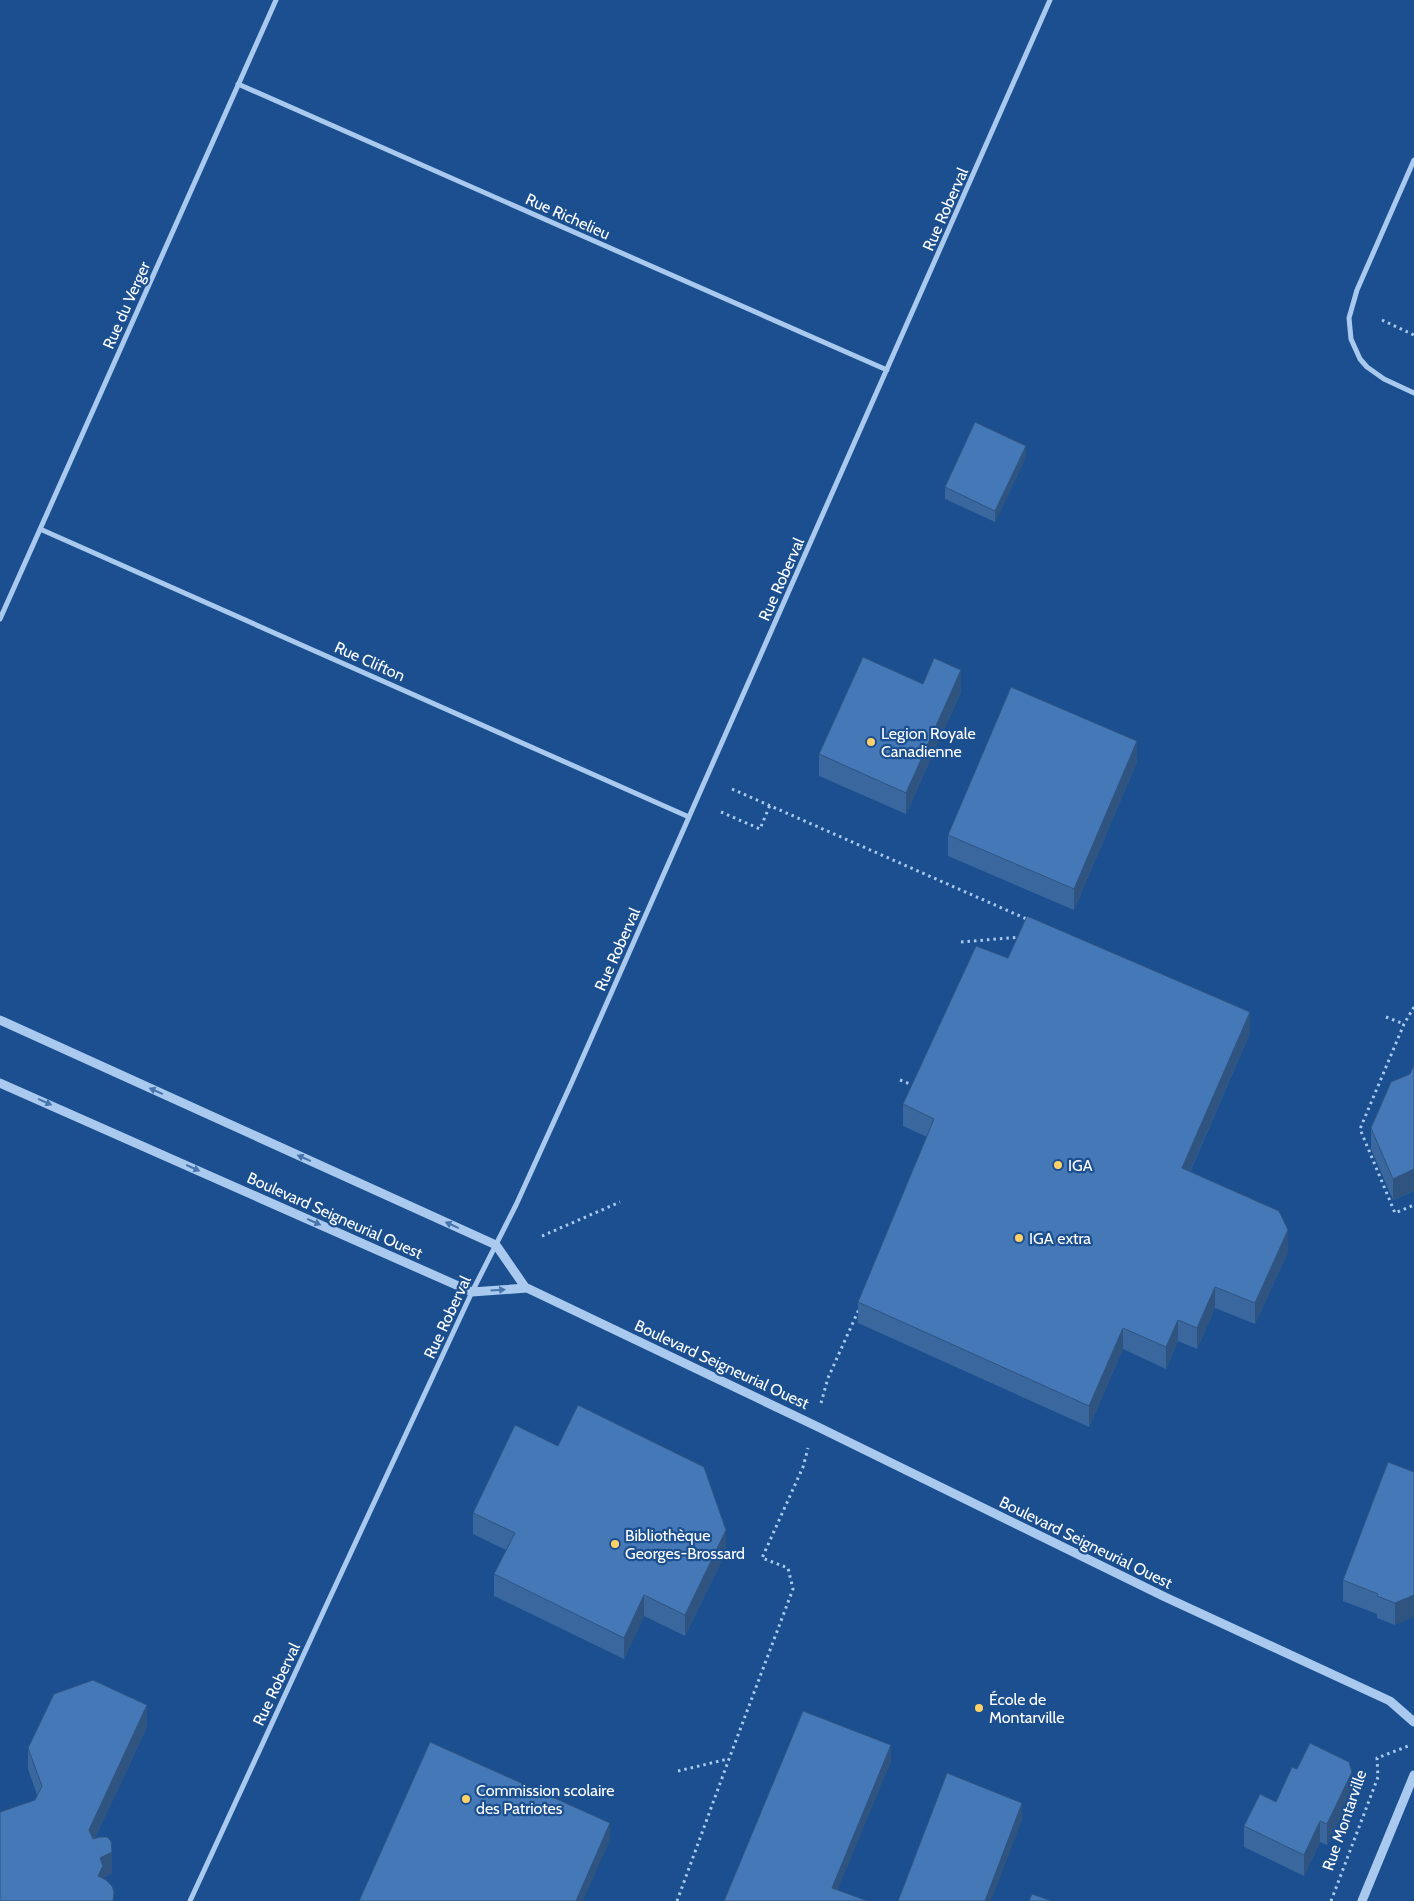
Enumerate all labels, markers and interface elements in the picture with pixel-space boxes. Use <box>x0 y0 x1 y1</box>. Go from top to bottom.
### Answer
street label: Rue Roberval <box>919 164 972 254</box>
street label: Rue Richelieu <box>523 189 613 244</box>
street label: Rue du Verger <box>99 258 155 352</box>
street label: Rue Roberval <box>755 534 808 624</box>
street label: Rue Clifton <box>332 638 408 685</box>
place label: Legion Royale Canadienne <box>881 724 976 761</box>
marker: Legion Royale Canadienne <box>865 736 877 748</box>
street label: Rue Roberval <box>591 904 644 994</box>
one-way arrow <box>149 1086 163 1094</box>
one-way arrow <box>38 1099 52 1107</box>
one-way arrow <box>297 1153 311 1161</box>
place label: IGA <box>1068 1156 1093 1175</box>
marker: IGA <box>1052 1159 1064 1171</box>
one-way arrow <box>186 1165 200 1173</box>
street label: Boulevard Seigneurial Ouest <box>244 1168 426 1263</box>
one-way arrow <box>307 1219 321 1227</box>
one-way arrow <box>445 1220 459 1228</box>
place label: IGA extra <box>1029 1229 1091 1248</box>
marker: IGA extra <box>1013 1232 1025 1244</box>
street label: Rue Roberval <box>420 1273 475 1362</box>
one-way arrow <box>491 1286 507 1294</box>
street label: Boulevard Seigneurial Ouest <box>632 1316 812 1413</box>
street label: Boulevard Seigneurial Ouest <box>996 1492 1176 1593</box>
place label: Bibliothèque Georges-Brossard <box>625 1526 745 1563</box>
marker: Bibliothèque Georges-Brossard <box>609 1538 621 1550</box>
street label: Rue Roberval <box>249 1640 304 1729</box>
place label: École de Montarville <box>989 1690 1064 1727</box>
marker: École de Montarville <box>973 1702 985 1714</box>
street label: Rue Montarville <box>1318 1767 1371 1873</box>
place label: Commission scolaire des Patriotes <box>476 1781 614 1818</box>
marker: Commission scolaire des Patriotes <box>460 1793 472 1805</box>

